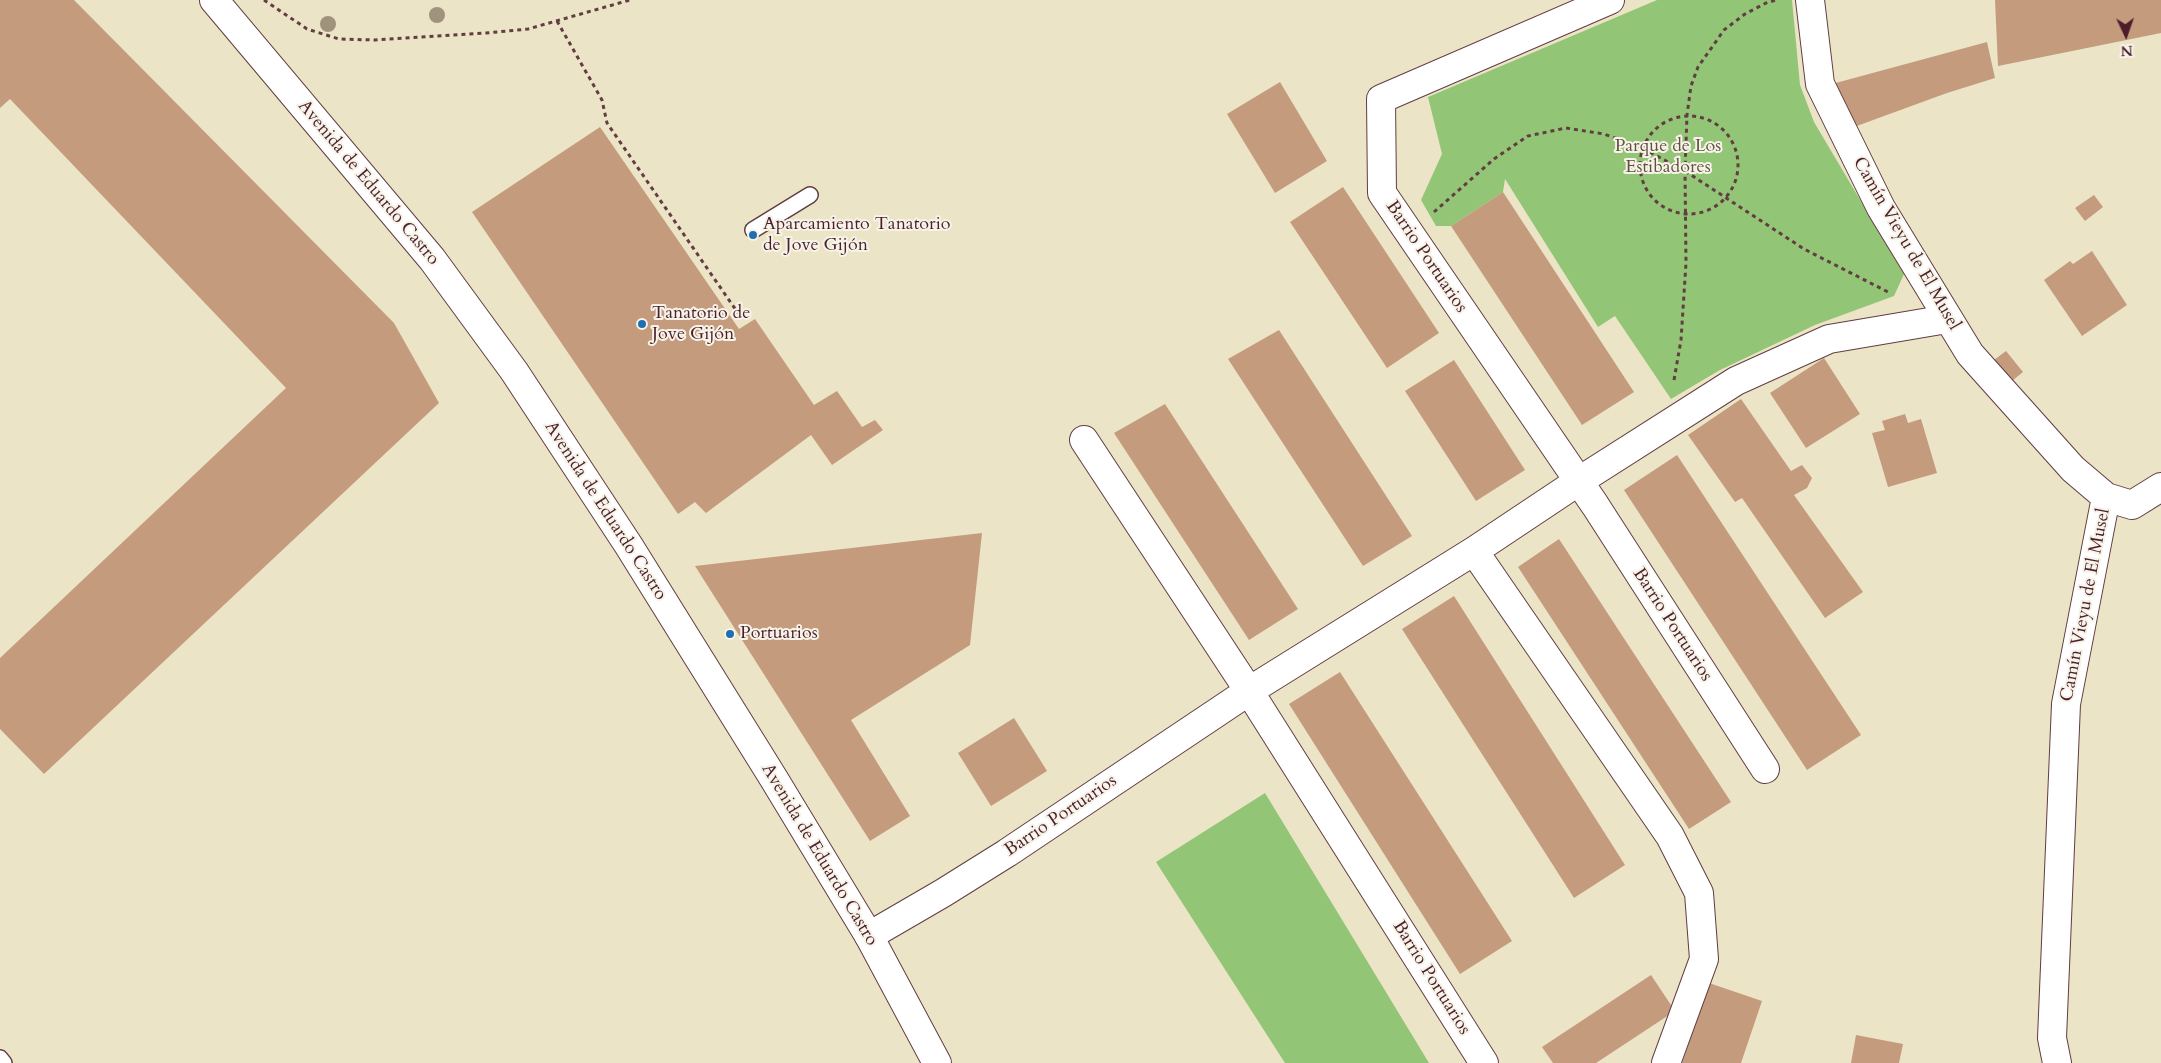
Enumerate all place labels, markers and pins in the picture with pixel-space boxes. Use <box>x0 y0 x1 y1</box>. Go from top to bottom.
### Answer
place label: Aparcamiento Tanatorio de Jove Gijón <box>763 214 950 256</box>
marker: Aparcamiento Tanatorio de Jove Gijón <box>747 229 759 241</box>
place label: Tanatorio de Jove Gijón <box>652 303 750 346</box>
marker: Tanatorio de Jove Gijón <box>636 318 648 330</box>
place label: Portuarios <box>740 623 818 645</box>
marker: Portuarios <box>724 628 736 640</box>

